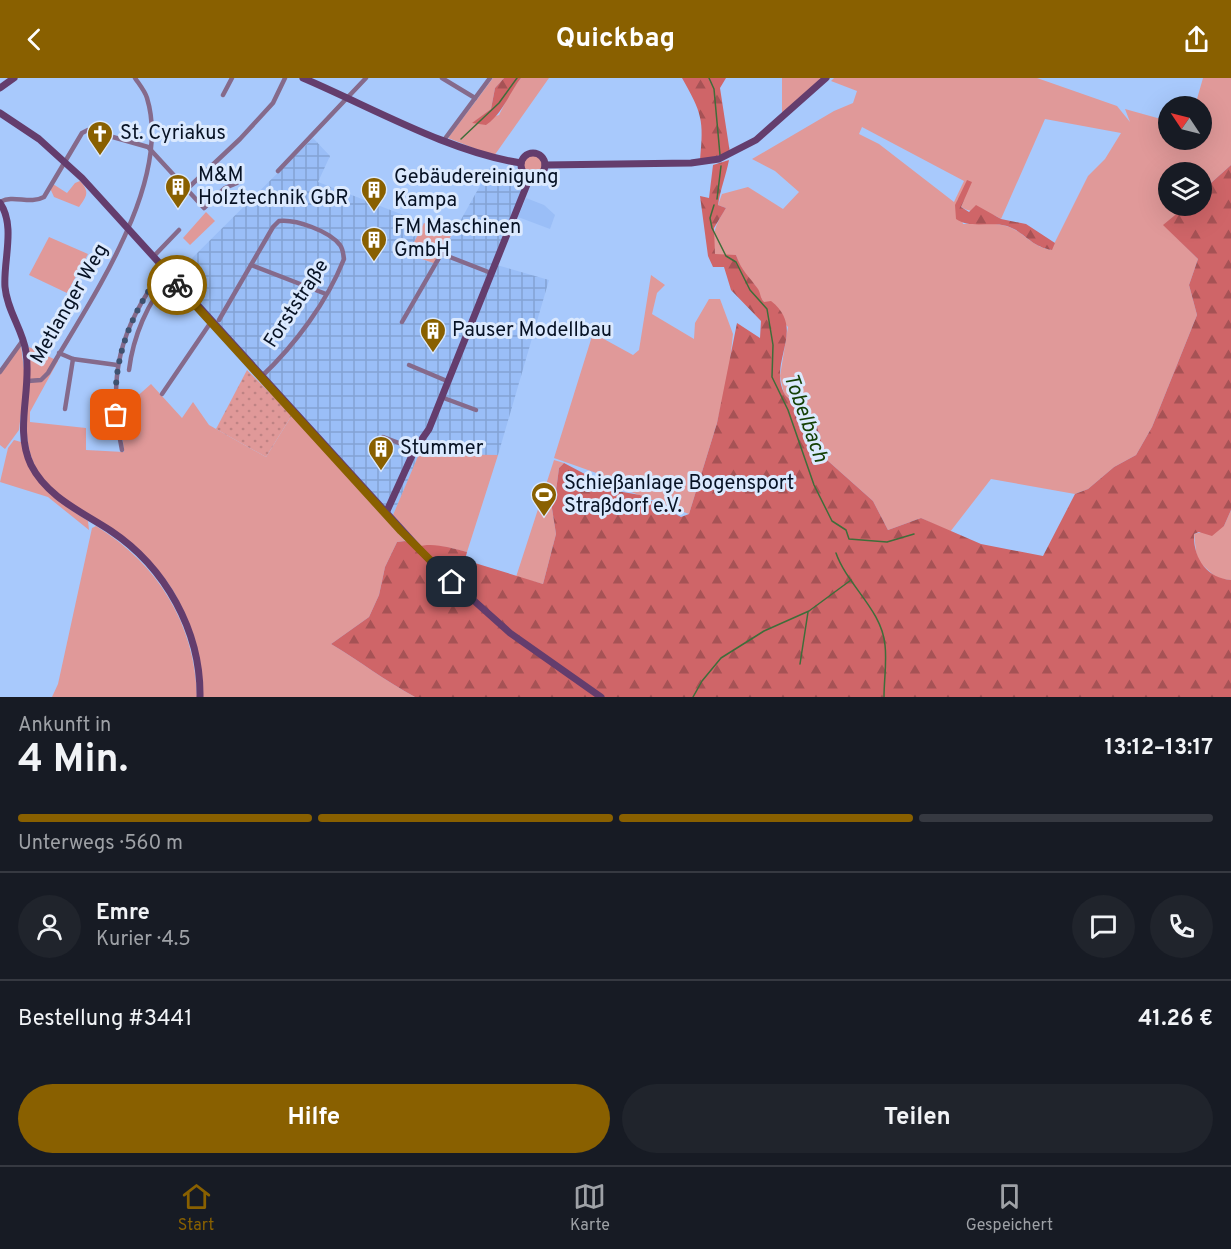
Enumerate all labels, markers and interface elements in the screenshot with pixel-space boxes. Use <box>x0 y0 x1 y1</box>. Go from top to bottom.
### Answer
text: Quickbag <box>556 22 675 56</box>
icon: back <box>18 23 51 56</box>
icon: share <box>1180 23 1213 56</box>
north arrow <box>1158 96 1212 150</box>
map controls <box>1158 96 1212 216</box>
church icon: St. Cyriakus <box>85 119 115 157</box>
place label: St. Cyriakus <box>120 121 226 147</box>
button: layers <box>1158 162 1212 216</box>
place label: M&M Holztechnik GbR <box>198 163 349 212</box>
place label: Gebäudereinigung Kampa <box>394 165 559 214</box>
building icon: M&M Holztechnik GbR <box>163 172 193 210</box>
building icon: Gebäudereinigung Kampa <box>359 175 389 213</box>
place label: FM Maschinen GmbH <box>394 215 521 264</box>
building icon: FM Maschinen GmbH <box>359 225 389 263</box>
street label: Metlanger Weg <box>25 239 115 369</box>
courier <box>147 255 207 315</box>
street label: Forststraße <box>259 255 335 353</box>
icon: bike <box>161 269 194 302</box>
building icon: Pauser Modellbau <box>418 316 448 354</box>
place label: Pauser Modellbau <box>452 318 612 344</box>
water label: Tobelbach <box>776 370 834 467</box>
pin <box>90 389 141 440</box>
icon: bag <box>99 398 132 431</box>
building icon: Stummer <box>366 434 396 472</box>
place label: Stummer <box>400 436 484 462</box>
place label: Schießanlage Bogensport Straßdorf e.V. <box>564 471 794 520</box>
sports icon: Schießanlage Bogensport Straßdorf e.V. <box>529 480 559 518</box>
pin <box>426 556 477 607</box>
icon: home <box>435 565 468 598</box>
text: Ankunft in <box>18 713 111 739</box>
text: 13:12–13:17 <box>1105 735 1213 762</box>
text: 4 Min. <box>18 737 128 786</box>
text: Unterwegs · 560 m <box>18 831 183 857</box>
button: person <box>18 895 81 958</box>
button: chat <box>1072 895 1135 958</box>
button: phone <box>1150 895 1213 958</box>
text: Emre <box>96 900 150 927</box>
text: Kurier · 4.5 <box>96 927 191 953</box>
text: Bestellung #3441 <box>18 1006 192 1033</box>
text: 41.26 € <box>1138 1006 1213 1033</box>
button: Hilfe <box>18 1084 610 1153</box>
button: Teilen <box>622 1084 1213 1153</box>
tab: Start <box>178 1180 214 1236</box>
tab: Karte <box>570 1180 610 1236</box>
tab: Gespeichert <box>966 1180 1053 1236</box>

